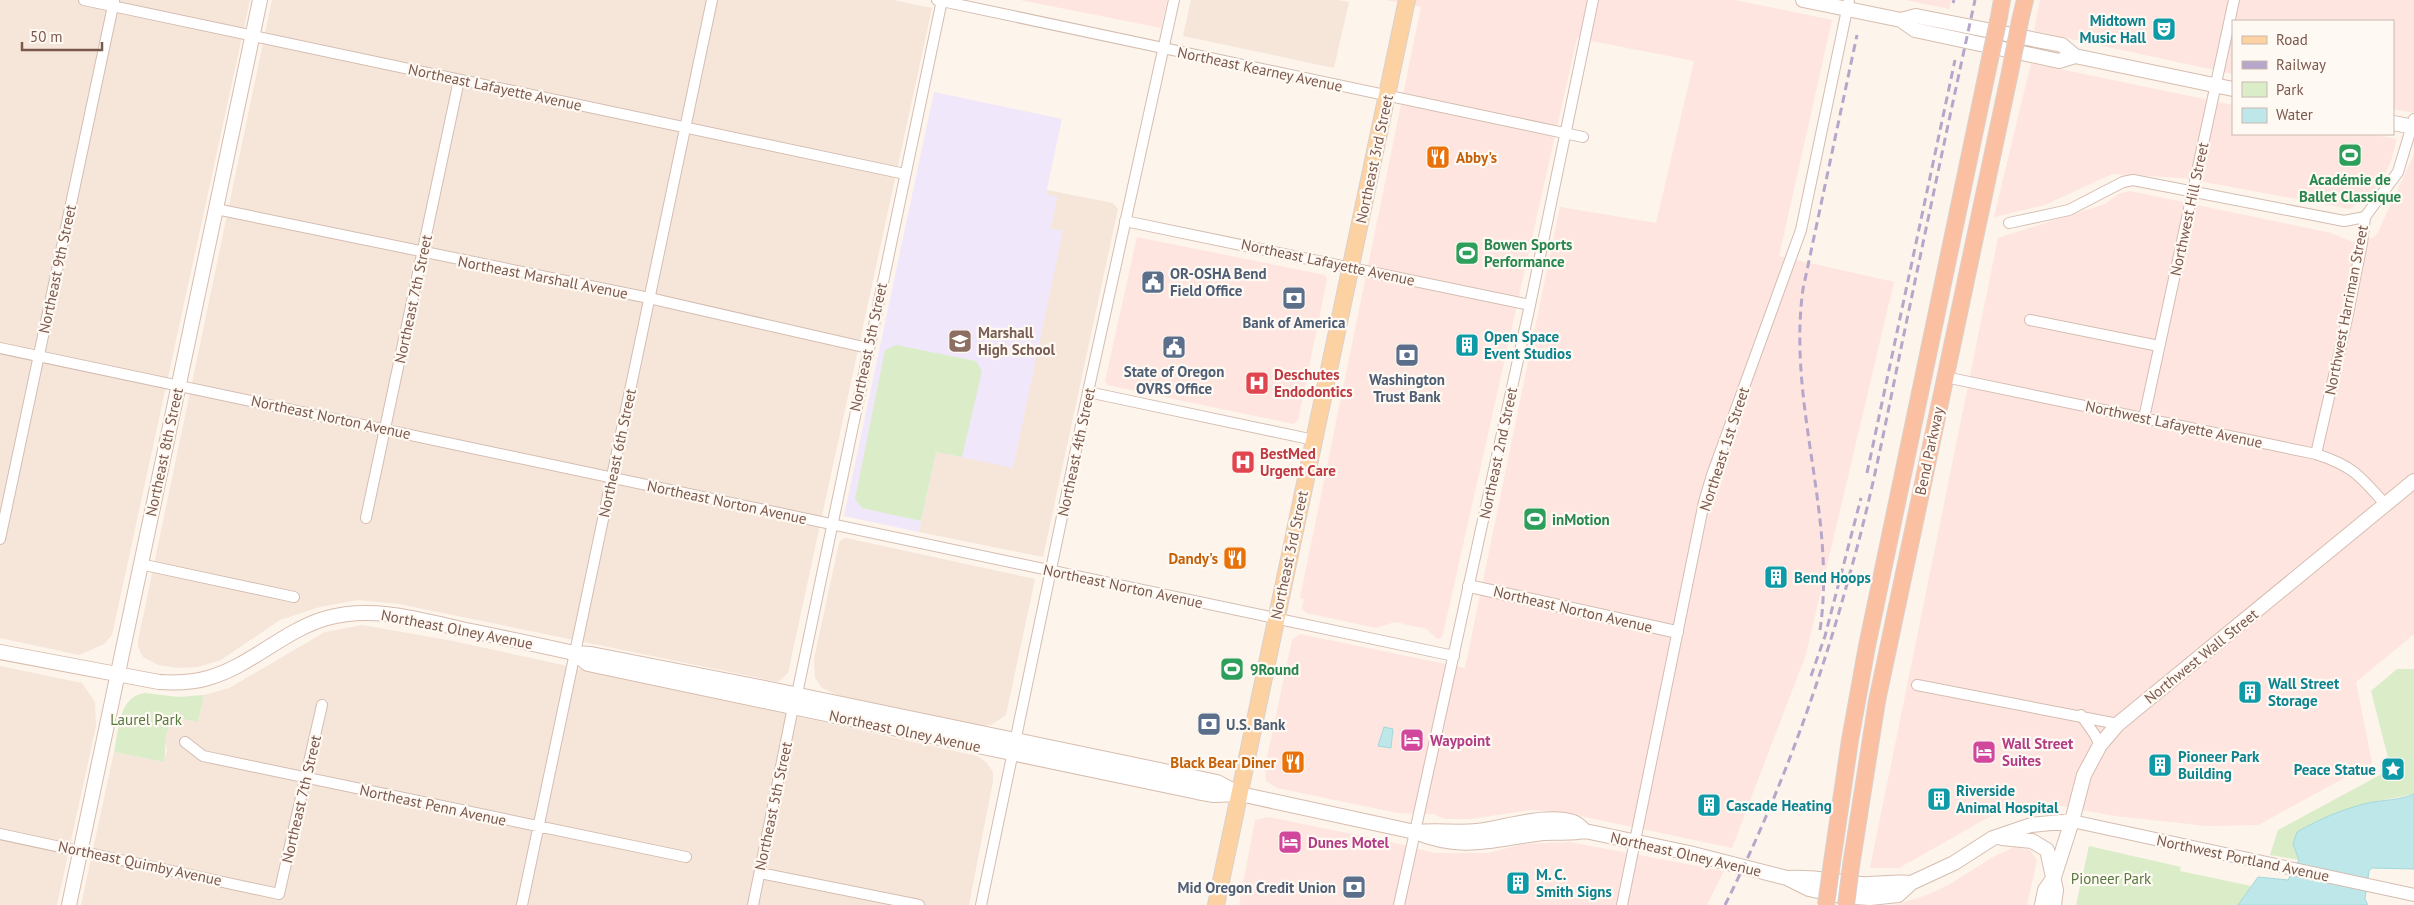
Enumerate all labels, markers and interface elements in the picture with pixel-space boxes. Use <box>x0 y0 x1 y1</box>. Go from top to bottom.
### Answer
place label: Midtown Music Hall <box>2080 11 2147 47</box>
theatre icon: Midtown Music Hall <box>2151 16 2177 42</box>
scale bar <box>22 20 102 52</box>
legend <box>2232 20 2394 135</box>
text: 50 m <box>30 27 63 46</box>
text: Road <box>2276 30 2308 49</box>
street label: Northeast Kearney Avenue <box>1176 42 1344 96</box>
text: Railway <box>2276 55 2326 74</box>
street label: Northeast Lafayette Avenue <box>406 59 584 115</box>
text: Park <box>2276 80 2304 99</box>
street label: Northeast 3rd Street <box>1351 93 1397 225</box>
text: Water <box>2276 105 2313 124</box>
street label: Northwest Hill Street <box>2166 140 2212 278</box>
sports icon: Académie de Ballet Classique <box>2337 142 2363 168</box>
restaurant icon: Abby's <box>1425 144 1451 170</box>
place label: Abby's <box>1456 148 1497 167</box>
place label: Académie de Ballet Classique <box>2299 170 2401 206</box>
street label: Northeast 9th Street <box>34 203 80 335</box>
street label: Northwest Harriman Street <box>2320 223 2372 397</box>
street label: Northeast 7th Street <box>390 233 436 365</box>
street label: Northeast Lafayette Avenue <box>1239 234 1417 290</box>
place label: Bowen Sports Performance <box>1484 235 1572 271</box>
sports icon: Bowen Sports Performance <box>1454 240 1480 266</box>
street label: Northeast Marshall Avenue <box>456 251 630 303</box>
place label: OR-OSHA Bend Field Office <box>1170 264 1267 300</box>
public building icon: OR-OSHA Bend Field Office <box>1140 269 1166 295</box>
street label: Northeast 5th Street <box>845 281 891 413</box>
bank icon: Bank of America <box>1281 285 1307 311</box>
place label: Bank of America <box>1242 313 1346 332</box>
place label: Marshall High School <box>978 323 1056 359</box>
place label: Open Space Event Studios <box>1484 327 1571 363</box>
school or university icon: Marshall High School <box>947 328 973 354</box>
building icon: Open Space Event Studios <box>1454 332 1480 358</box>
public building icon: State of Oregon OVRS Office <box>1161 334 1187 360</box>
bank icon: Washington Trust Bank <box>1394 342 1420 368</box>
place label: State of Oregon OVRS Office <box>1124 362 1224 398</box>
place label: Deschutes Endodontics <box>1274 365 1353 401</box>
hospital icon: Deschutes Endodontics <box>1244 370 1270 396</box>
place label: Washington Trust Bank <box>1369 370 1445 406</box>
street label: Northeast 2nd Street <box>1475 385 1521 521</box>
street label: Northeast 1st Street <box>1695 385 1753 513</box>
street label: Northeast 8th Street <box>141 386 187 518</box>
street label: Northeast 4th Street <box>1053 386 1099 518</box>
street label: Northeast 6th Street <box>594 387 640 519</box>
street label: Northeast Norton Avenue <box>249 391 413 443</box>
street label: Northwest Lafayette Avenue <box>2084 396 2264 452</box>
street label: Bend Parkway <box>1910 405 1948 497</box>
place label: BestMed Urgent Care <box>1260 444 1336 480</box>
hospital icon: BestMed Urgent Care <box>1230 449 1256 475</box>
street label: Northeast Norton Avenue <box>645 476 809 528</box>
street label: Northeast 3rd Street <box>1266 489 1312 621</box>
sports icon: inMotion <box>1522 506 1548 532</box>
place label: inMotion <box>1552 510 1610 529</box>
restaurant icon: Dandy's <box>1222 545 1248 571</box>
place label: Dandy's <box>1168 549 1218 568</box>
street label: Northeast Norton Avenue <box>1041 560 1205 612</box>
building icon: Bend Hoops <box>1763 564 1789 590</box>
place label: Bend Hoops <box>1794 568 1871 587</box>
street label: Northeast Norton Avenue <box>1492 581 1654 637</box>
street label: Northwest Wall Street <box>2140 604 2262 708</box>
street label: Northeast Olney Avenue <box>379 605 535 653</box>
sports icon: 9Round <box>1219 656 1245 682</box>
place label: 9Round <box>1250 660 1299 679</box>
place label: Wall Street Storage <box>2268 674 2340 710</box>
building icon: Wall Street Storage <box>2237 679 2263 705</box>
street label: Northeast Olney Avenue <box>828 706 982 756</box>
park label: Laurel Park <box>110 710 183 729</box>
bank icon: U.S. Bank <box>1196 711 1222 737</box>
place label: U.S. Bank <box>1226 715 1286 734</box>
hotel icon: Waypoint <box>1399 727 1425 753</box>
place label: Waypoint <box>1430 731 1491 750</box>
street label: Northeast 7th Street <box>277 733 325 865</box>
place label: Wall Street Suites <box>2002 734 2074 770</box>
hotel icon: Wall Street Suites <box>1971 739 1997 765</box>
street label: Northeast 5th Street <box>750 740 796 872</box>
place label: Pioneer Park Building <box>2178 747 2260 783</box>
restaurant icon: Black Bear Diner <box>1280 749 1306 775</box>
building icon: Pioneer Park Building <box>2147 752 2173 778</box>
place label: Black Bear Diner <box>1170 753 1277 772</box>
place icon: Peace Statue <box>2380 756 2406 782</box>
place label: Peace Statue <box>2294 760 2376 779</box>
street label: Northeast Penn Avenue <box>358 780 508 830</box>
place label: Riverside Animal Hospital <box>1956 781 2059 817</box>
building icon: Riverside Animal Hospital <box>1926 786 1952 812</box>
building icon: Cascade Heating <box>1696 792 1722 818</box>
place label: Cascade Heating <box>1726 796 1832 815</box>
street label: Northeast Olney Avenue <box>1609 827 1763 881</box>
hotel icon: Dunes Motel <box>1277 829 1303 855</box>
street label: Northwest Portland Avenue <box>2155 830 2331 886</box>
place label: Dunes Motel <box>1308 833 1390 852</box>
street label: Northeast Quimby Avenue <box>56 836 224 890</box>
place label: M. C. Smith Signs <box>1536 865 1612 901</box>
park label: Pioneer Park <box>2071 869 2152 888</box>
building icon: M. C. Smith Signs <box>1505 870 1531 896</box>
bank icon: Mid Oregon Credit Union <box>1341 874 1367 900</box>
place label: Mid Oregon Credit Union <box>1177 878 1336 897</box>

